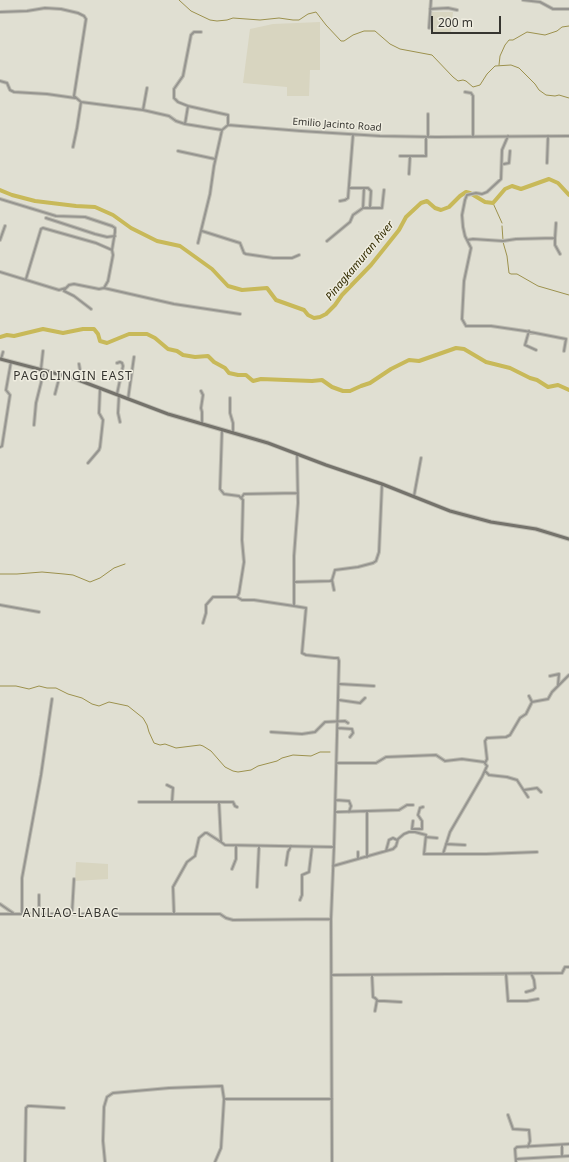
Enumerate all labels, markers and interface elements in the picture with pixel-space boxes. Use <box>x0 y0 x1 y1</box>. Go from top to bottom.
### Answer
scale bar <box>433 8 503 34</box>
text: 200 m <box>438 14 473 31</box>
street label: Emilio Jacinto Road <box>292 116 382 134</box>
water label: Pinagkamuran River <box>323 219 397 303</box>
district label: PAGOLINGIN EAST <box>13 370 133 384</box>
district label: ANILAO-LABAC <box>23 907 119 921</box>

